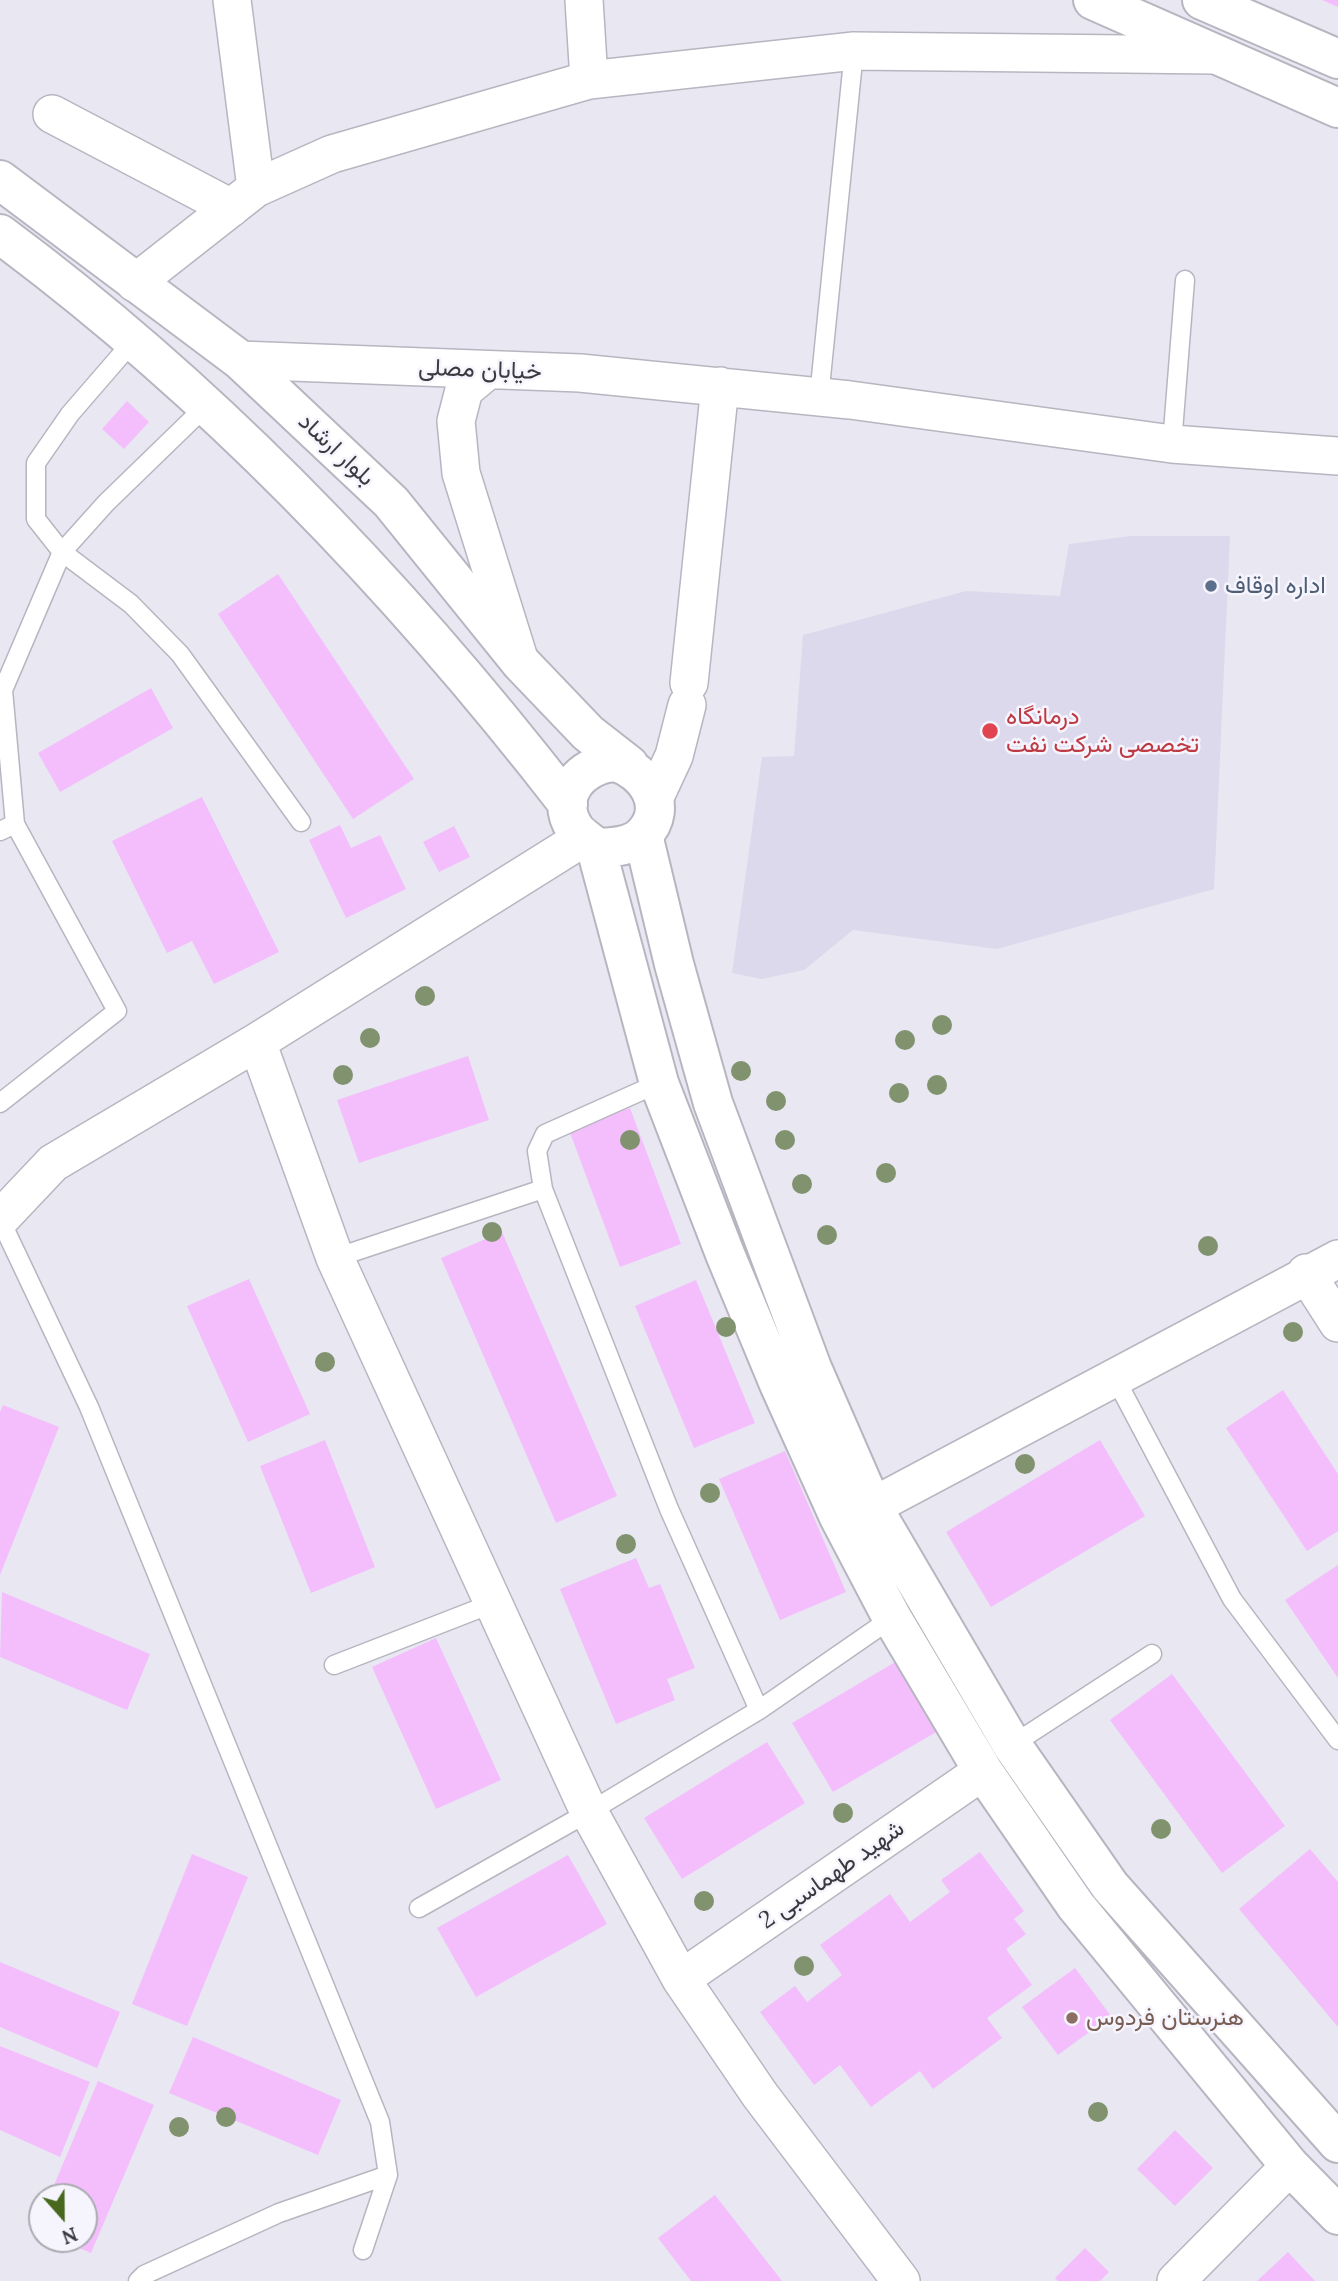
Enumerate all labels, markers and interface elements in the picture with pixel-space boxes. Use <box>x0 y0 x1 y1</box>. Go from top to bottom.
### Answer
street label: خیابان مصلی <box>418 353 542 387</box>
street label: بلوار ارشاد <box>292 407 380 493</box>
place label: اداره اوقاف <box>1225 572 1326 600</box>
marker: اداره اوقاف <box>1203 578 1219 594</box>
place label: درمانگاه تخصصی شرکت نفت <box>1006 703 1199 759</box>
marker: درمانگاه تخصصی شرکت نفت <box>980 721 1000 741</box>
street label: شهید طهماسبی 2 <box>754 1814 910 1936</box>
place label: هنرستان فردوس <box>1086 2004 1244 2032</box>
marker: هنرستان فردوس <box>1064 2010 1080 2026</box>
north arrow <box>28 2183 98 2253</box>
text: N <box>59 2222 81 2250</box>

